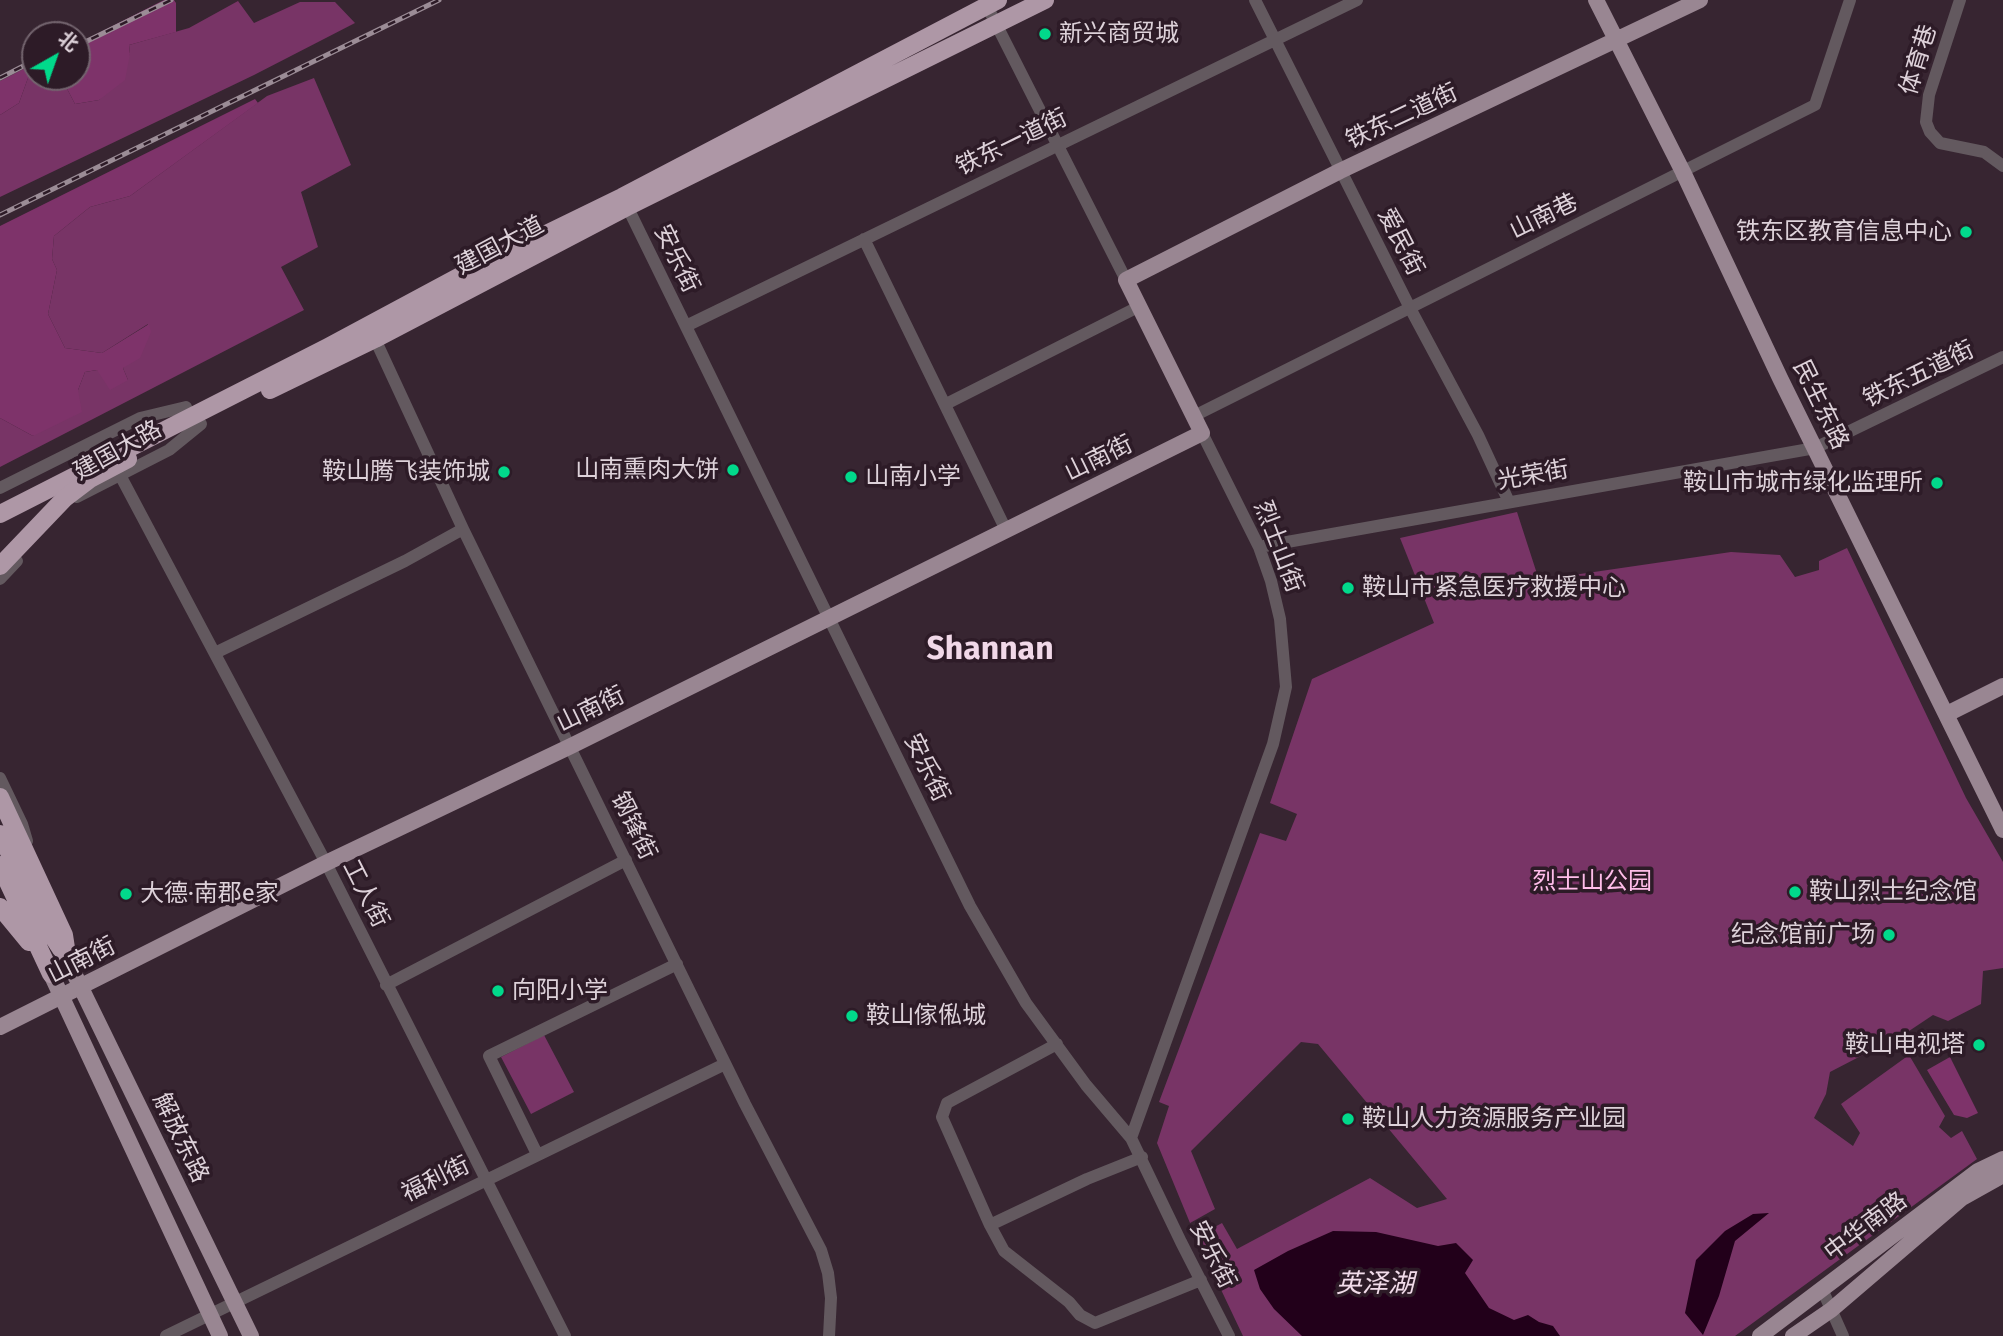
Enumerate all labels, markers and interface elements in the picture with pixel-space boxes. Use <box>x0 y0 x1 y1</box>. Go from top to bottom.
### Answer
place label: 新兴商贸城 <box>1059 20 1179 48</box>
north arrow <box>21 21 91 91</box>
street label: 体育巷 <box>1895 21 1943 99</box>
text: 北 <box>54 26 83 56</box>
marker: 新兴商贸城 <box>1037 26 1053 42</box>
street label: 铁东二道街 <box>1342 79 1462 155</box>
street label: 铁东一道街 <box>952 104 1072 182</box>
street label: 山南巷 <box>1505 188 1583 246</box>
street label: 爱民街 <box>1371 203 1429 281</box>
street label: 建国大道 <box>451 211 549 281</box>
place label: 铁东区教育信息中心 <box>1736 218 1952 246</box>
street label: 安乐街 <box>647 220 705 298</box>
marker: 铁东区教育信息中心 <box>1958 224 1974 240</box>
street label: 铁东五道街 <box>1859 336 1979 414</box>
street label: 民生东路 <box>1786 356 1854 454</box>
street label: 建国大路 <box>69 415 167 487</box>
street label: 山南街 <box>1060 430 1138 488</box>
place label: 山南熏肉大饼 <box>575 456 719 484</box>
street label: 光荣街 <box>1495 456 1571 496</box>
place label: 鞍山腾飞装饰城 <box>322 458 490 486</box>
marker: 山南熏肉大饼 <box>725 462 741 478</box>
place label: 山南小学 <box>865 463 961 491</box>
marker: 鞍山腾飞装饰城 <box>496 464 512 480</box>
marker: 山南小学 <box>843 469 859 485</box>
place label: 鞍山市城市绿化监理所 <box>1683 469 1923 497</box>
marker: 鞍山市城市绿化监理所 <box>1929 475 1945 491</box>
street label: 烈士山街 <box>1247 497 1309 597</box>
place label: 鞍山市紧急医疗救援中心 <box>1362 574 1626 602</box>
marker: 鞍山市紧急医疗救援中心 <box>1340 580 1356 596</box>
district label: Shannan <box>926 631 1054 669</box>
street label: 山南街 <box>552 681 630 739</box>
street label: 安乐街 <box>897 729 955 807</box>
street label: 钢锋街 <box>604 787 662 865</box>
street label: 工人街 <box>336 855 394 933</box>
park label: 烈士山公园 <box>1532 868 1652 896</box>
place label: 鞍山烈士纪念馆 <box>1809 878 1977 906</box>
place label: 大德·南郡e家 <box>140 880 279 908</box>
marker: 鞍山烈士纪念馆 <box>1787 884 1803 900</box>
marker: 大德·南郡e家 <box>118 886 134 902</box>
place label: 纪念馆前广场 <box>1731 921 1875 949</box>
marker: 纪念馆前广场 <box>1881 927 1897 943</box>
street label: 山南街 <box>43 932 121 990</box>
place label: 向阳小学 <box>512 977 608 1005</box>
marker: 向阳小学 <box>490 983 506 999</box>
place label: 鞍山傢俬城 <box>866 1002 986 1030</box>
marker: 鞍山傢俬城 <box>844 1008 860 1024</box>
place label: 鞍山电视塔 <box>1845 1031 1965 1059</box>
marker: 鞍山电视塔 <box>1971 1037 1987 1053</box>
street label: 解放东路 <box>146 1089 214 1187</box>
place label: 鞍山人力资源服务产业园 <box>1362 1105 1626 1133</box>
marker: 鞍山人力资源服务产业园 <box>1340 1111 1356 1127</box>
street label: 福利街 <box>397 1151 475 1209</box>
street label: 中华南路 <box>1819 1187 1913 1267</box>
street label: 安乐街 <box>1183 1216 1241 1294</box>
water label: 英泽湖 <box>1336 1269 1414 1301</box>

